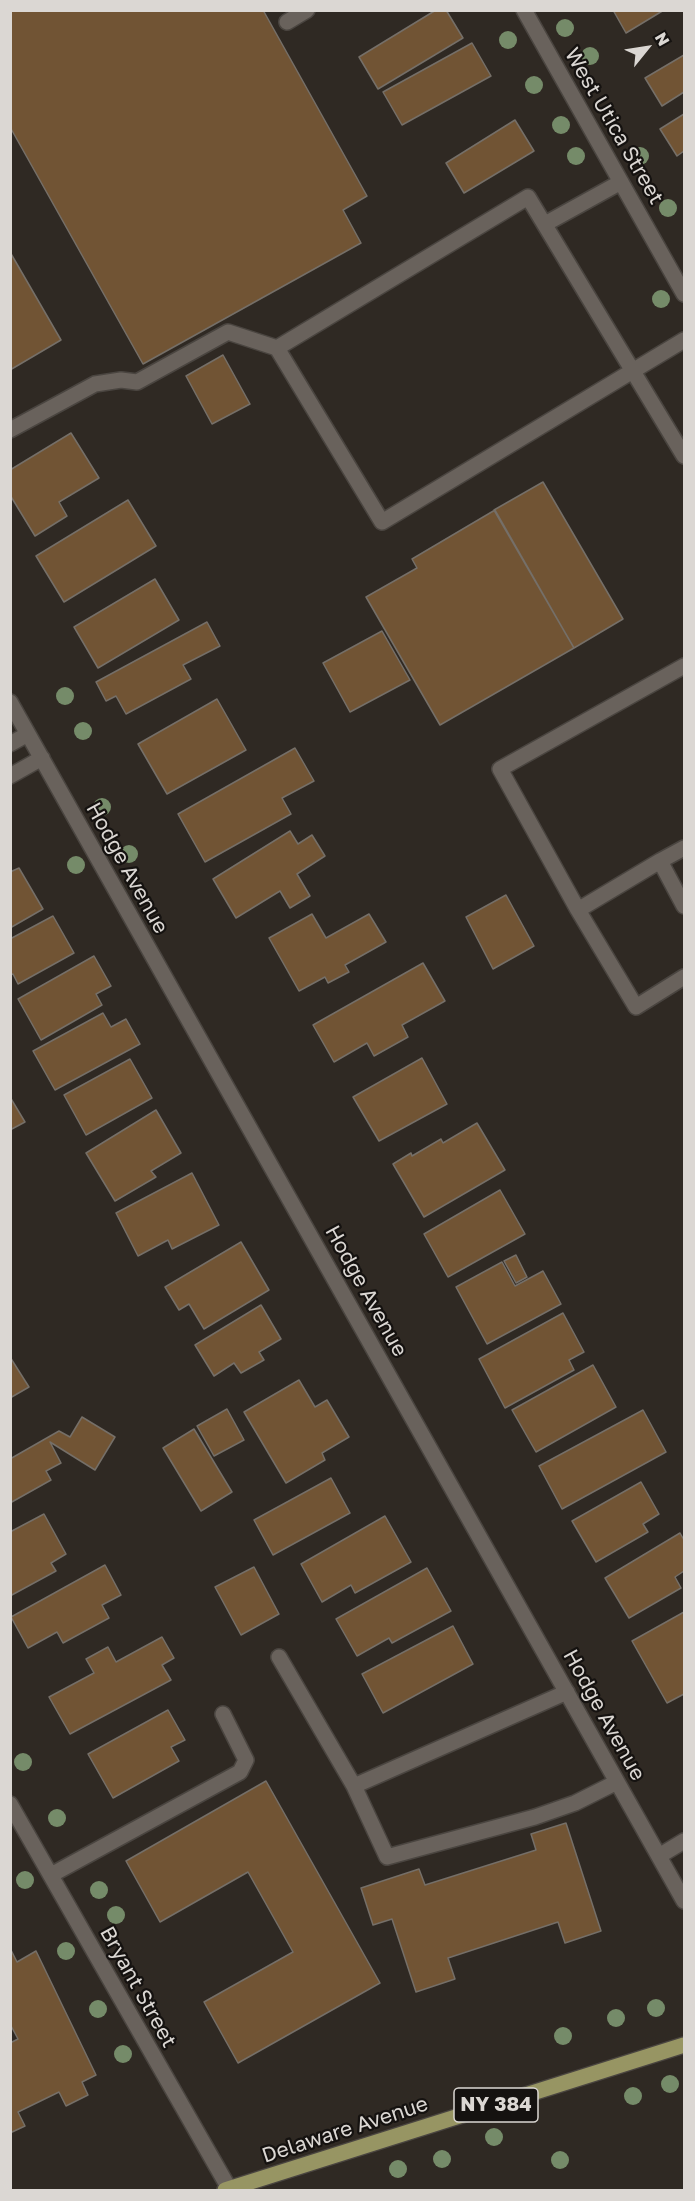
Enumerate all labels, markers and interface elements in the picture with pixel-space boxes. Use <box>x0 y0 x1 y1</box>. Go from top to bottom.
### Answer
north arrow <box>617 18 677 78</box>
text: N <box>651 29 674 49</box>
street label: West Utica Street <box>559 43 669 209</box>
street label: Hodge Avenue <box>81 798 173 938</box>
street label: Hodge Avenue <box>320 1221 412 1361</box>
street label: Hodge Avenue <box>558 1645 650 1785</box>
street label: Bryant Street <box>94 1922 182 2052</box>
road number: NY 384 <box>454 2088 538 2122</box>
street label: Delaware Avenue <box>259 2091 431 2169</box>

